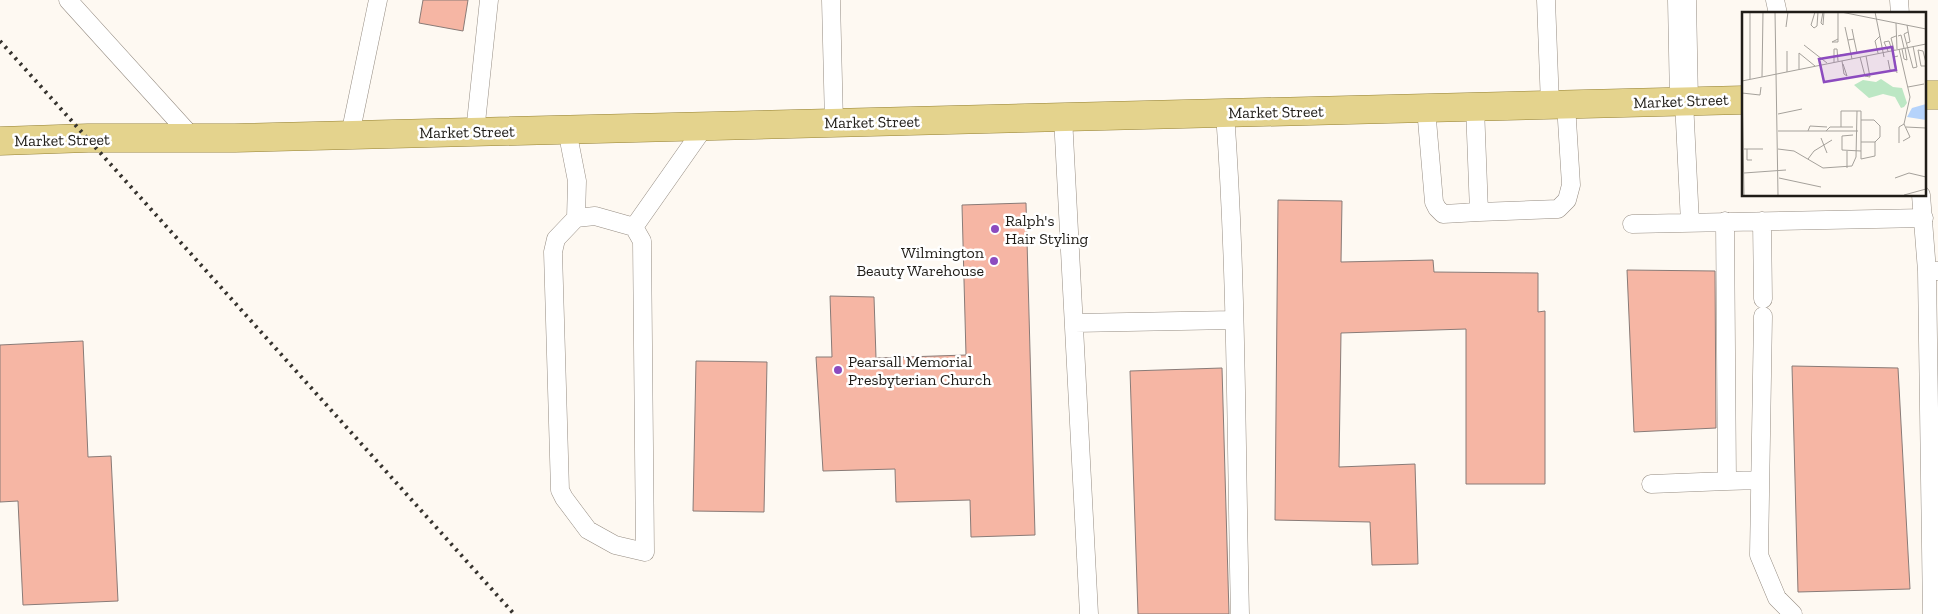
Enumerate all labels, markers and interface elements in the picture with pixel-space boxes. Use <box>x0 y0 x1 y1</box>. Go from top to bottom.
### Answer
inset map <box>1742 12 1926 196</box>
street label: Market Street <box>1633 90 1729 112</box>
street label: Market Street <box>1228 102 1324 122</box>
street label: Market Street <box>824 112 920 132</box>
street label: Market Street <box>419 122 515 142</box>
street label: Market Street <box>14 130 110 150</box>
place label: Ralph's Hair Styling <box>1005 211 1089 248</box>
marker: Ralph's Hair Styling <box>989 223 1001 235</box>
place label: Wilmington Beauty Warehouse <box>856 243 985 280</box>
marker: Wilmington Beauty Warehouse <box>988 255 1000 267</box>
place label: Pearsall Memorial Presbyterian Church <box>848 352 991 389</box>
marker: Pearsall Memorial Presbyterian Church <box>832 364 844 376</box>

